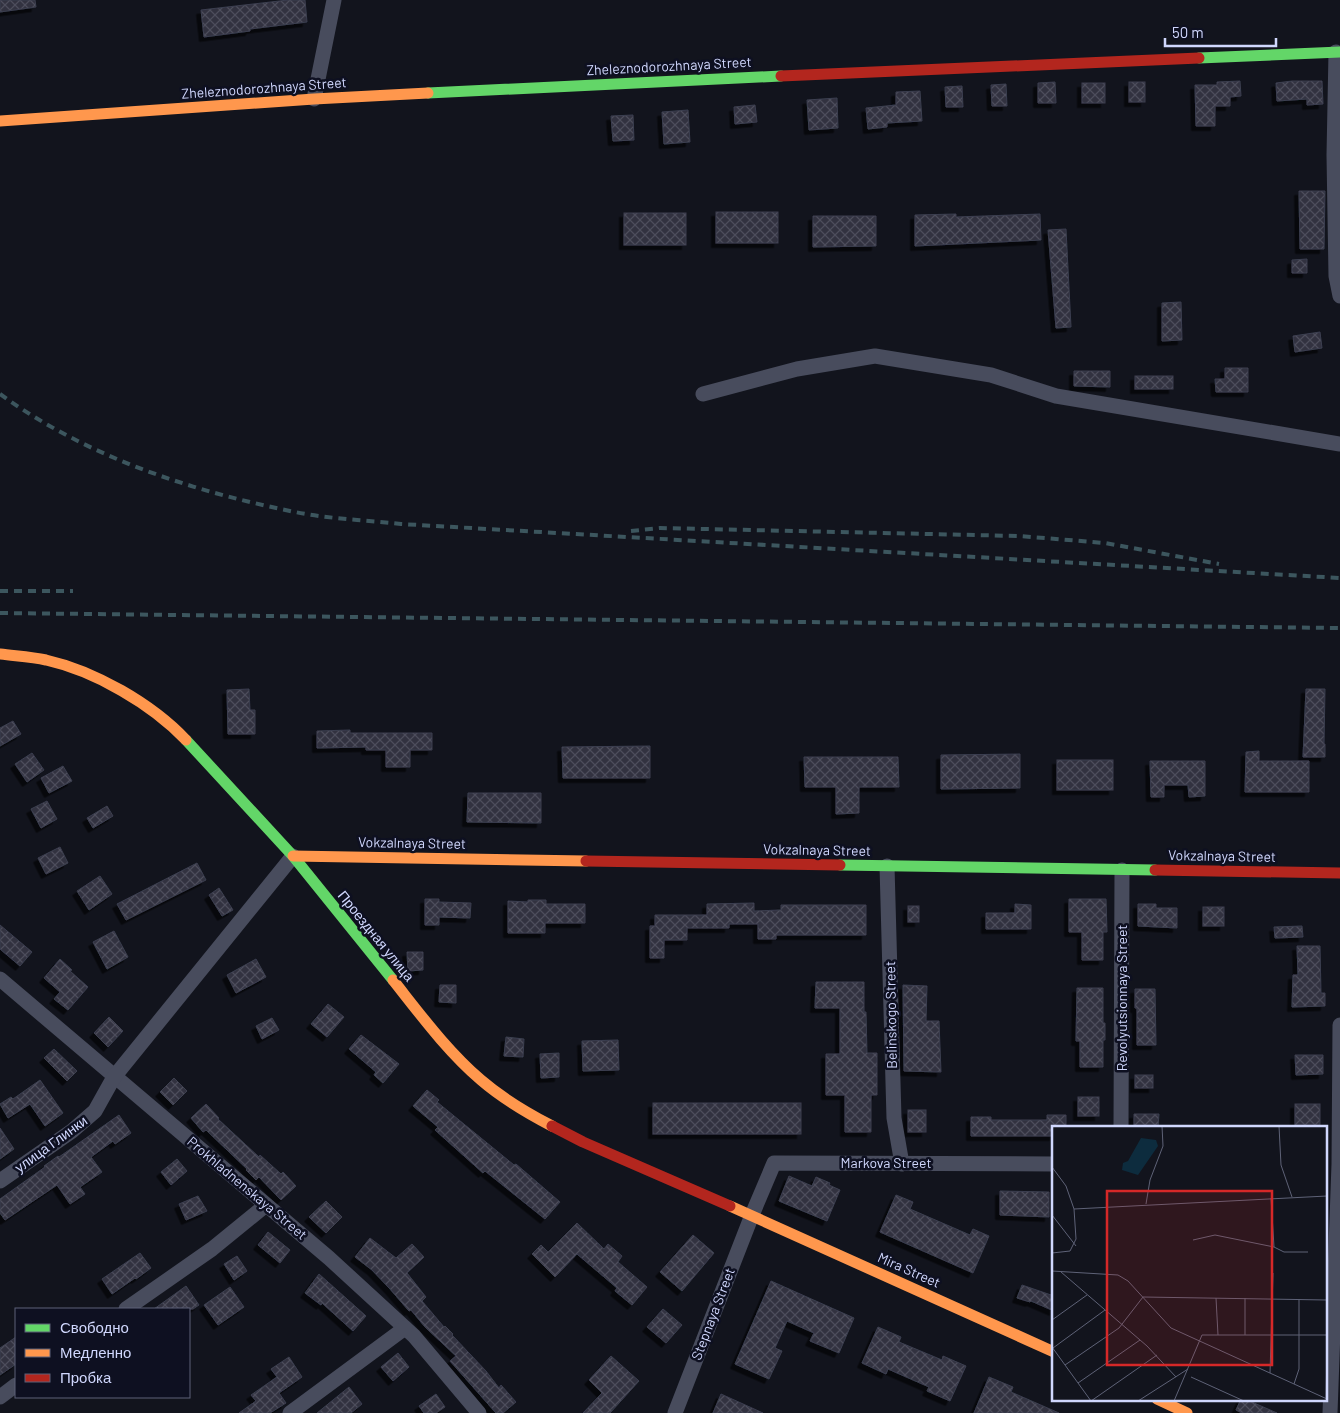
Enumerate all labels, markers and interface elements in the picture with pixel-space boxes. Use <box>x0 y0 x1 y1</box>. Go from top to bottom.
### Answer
scale bar <box>1165 15 1276 47</box>
text: 50 m <box>1172 23 1204 41</box>
street label: Zheleznodorozhnaya Street <box>586 53 752 78</box>
street label: Zheleznodorozhnaya Street <box>181 73 347 102</box>
street label: Vokzalnaya Street <box>358 833 466 852</box>
street label: Vokzalnaya Street <box>763 840 871 859</box>
street label: Vokzalnaya Street <box>1168 846 1276 865</box>
street label: Проездная улица <box>335 887 418 985</box>
street label: Revolyutsionnaya Street <box>1113 925 1130 1071</box>
street label: Belinskogo Street <box>881 961 900 1069</box>
street label: улица Глинки <box>11 1112 90 1176</box>
inset map <box>1052 1126 1328 1400</box>
street label: Prokhladnenskaya Street <box>184 1133 311 1243</box>
street label: Markova Street <box>840 1154 932 1171</box>
street label: Mira Street <box>875 1248 943 1291</box>
street label: Stepnaya Street <box>687 1265 738 1362</box>
legend <box>15 1308 190 1398</box>
text: Свободно <box>60 1318 129 1336</box>
text: Медленно <box>60 1343 131 1361</box>
text: Пробка <box>60 1368 112 1386</box>

